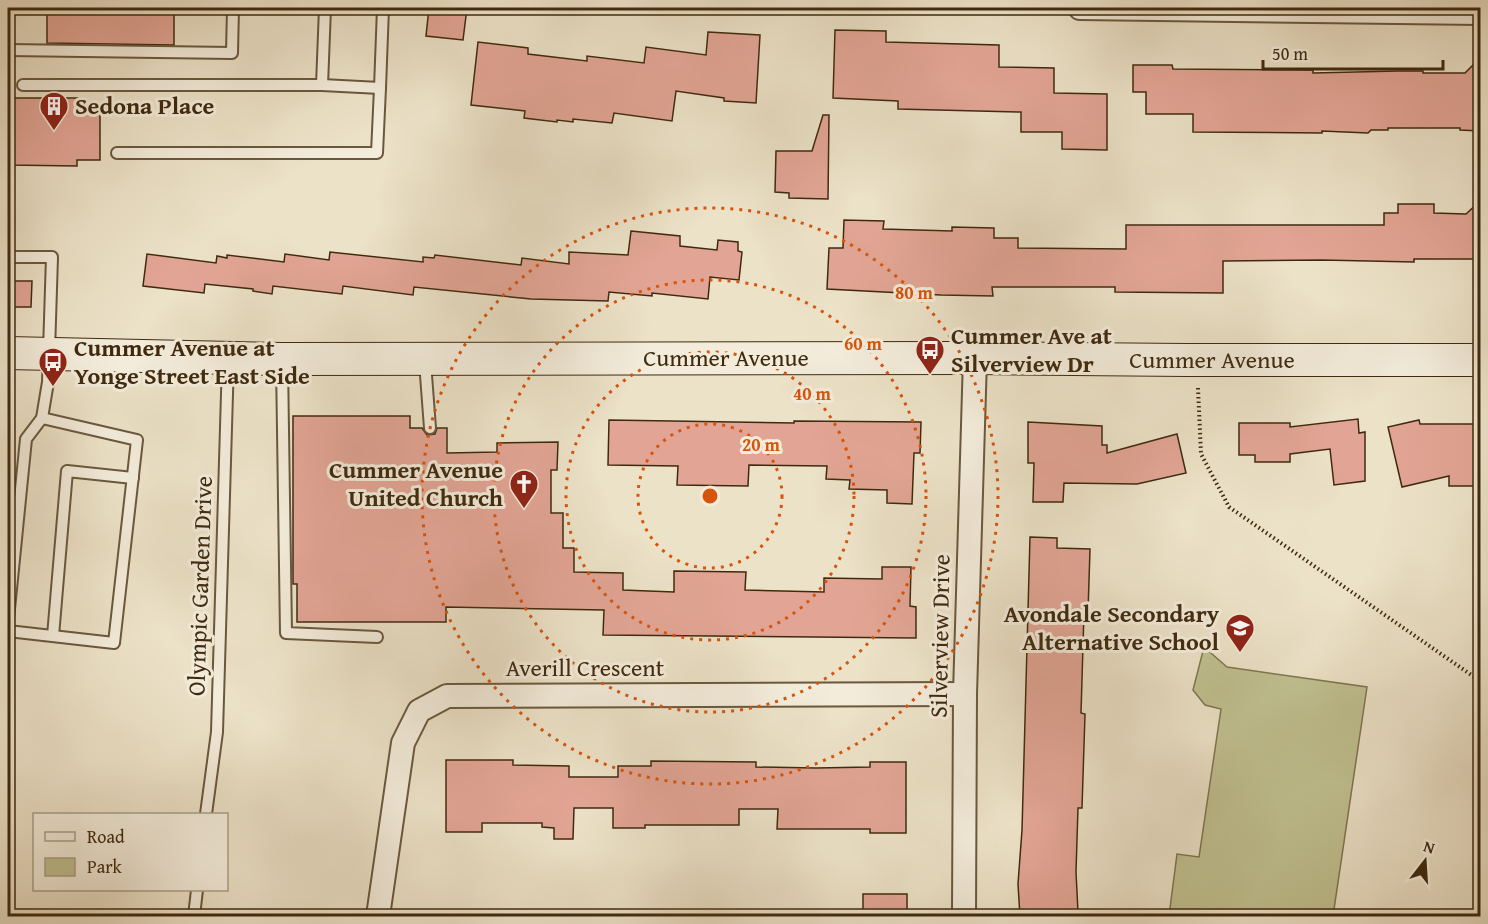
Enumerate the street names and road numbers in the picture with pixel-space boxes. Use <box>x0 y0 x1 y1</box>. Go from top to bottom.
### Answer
street label: Cummer Avenue <box>643 340 809 375</box>
street label: Cummer Avenue <box>1129 342 1295 377</box>
street label: Olympic Garden Drive <box>178 475 221 697</box>
street label: Silverview Drive <box>921 554 958 718</box>
street label: Averill Crescent <box>506 650 665 685</box>

